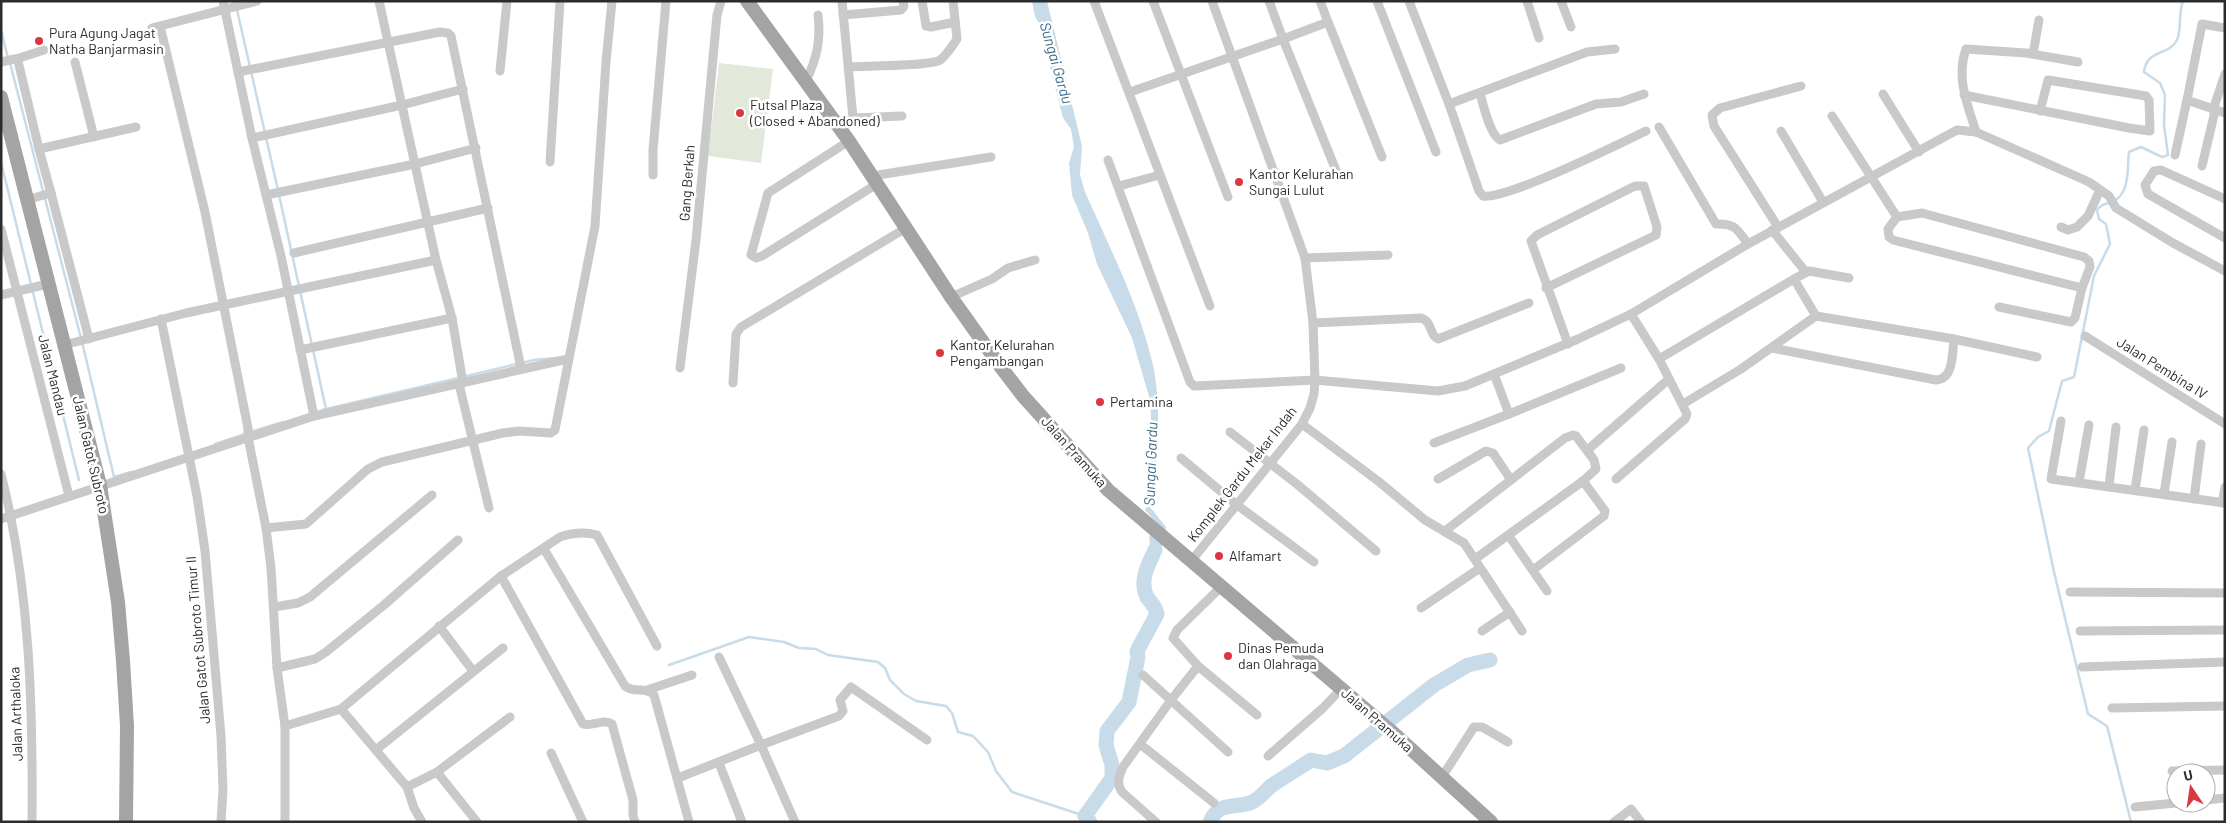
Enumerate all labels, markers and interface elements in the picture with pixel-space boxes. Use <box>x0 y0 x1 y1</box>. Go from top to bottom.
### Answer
water label: Sungai Gardu <box>1037 20 1077 106</box>
place label: Pura Agung Jagat Natha Banjarmasin <box>49 24 164 57</box>
marker: Pura Agung Jagat Natha Banjarmasin <box>33 35 45 47</box>
place label: Futsal Plaza (Closed + Abandoned) <box>749 96 880 129</box>
marker: Futsal Plaza (Closed + Abandoned) <box>734 107 746 119</box>
street label: Gang Berkah <box>675 144 698 222</box>
place label: Kantor Kelurahan Sungai Lulut <box>1249 165 1354 198</box>
marker: Kantor Kelurahan Sungai Lulut <box>1233 176 1245 188</box>
street label: Jalan Mandau <box>35 333 72 417</box>
street label: Jalan Pembina IV <box>2114 333 2211 402</box>
place label: Kantor Kelurahan Pengambangan <box>950 336 1055 369</box>
marker: Kantor Kelurahan Pengambangan <box>934 347 946 359</box>
place label: Pertamina <box>1110 393 1173 410</box>
street label: Jalan Gatot Subroto <box>70 394 113 515</box>
marker: Pertamina <box>1094 396 1106 408</box>
street label: Komplek Gardu Mekar Indah <box>1183 403 1300 545</box>
street label: Jalan Pramuka <box>1038 413 1111 491</box>
water label: Sungai Gardu <box>1140 421 1160 506</box>
place label: Alfamart <box>1229 547 1282 564</box>
marker: Alfamart <box>1213 550 1225 562</box>
street label: Jalan Gatot Subroto Timur II <box>182 555 213 725</box>
place label: Dinas Pemuda dan Olahraga <box>1238 639 1324 672</box>
marker: Dinas Pemuda dan Olahraga <box>1222 650 1234 662</box>
street label: Jalan Arthaloka <box>5 667 26 762</box>
street label: Jalan Pramuka <box>1338 684 1417 755</box>
north arrow <box>2166 763 2216 813</box>
text: U <box>2182 766 2194 784</box>

